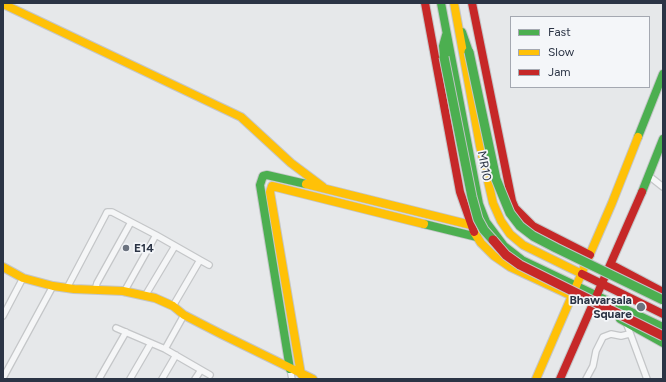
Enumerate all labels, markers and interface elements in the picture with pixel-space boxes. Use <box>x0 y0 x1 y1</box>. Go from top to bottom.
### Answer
legend <box>510 16 650 88</box>
text: Fast <box>548 25 571 39</box>
text: Slow <box>548 45 574 59</box>
text: Jam <box>548 65 571 79</box>
street label: MR10 <box>474 150 494 182</box>
place label: E14 <box>134 241 154 255</box>
marker: E14 <box>121 243 131 253</box>
place label: Bhawarsala Square <box>569 293 632 321</box>
marker: Bhawarsala Square <box>635 301 647 313</box>

